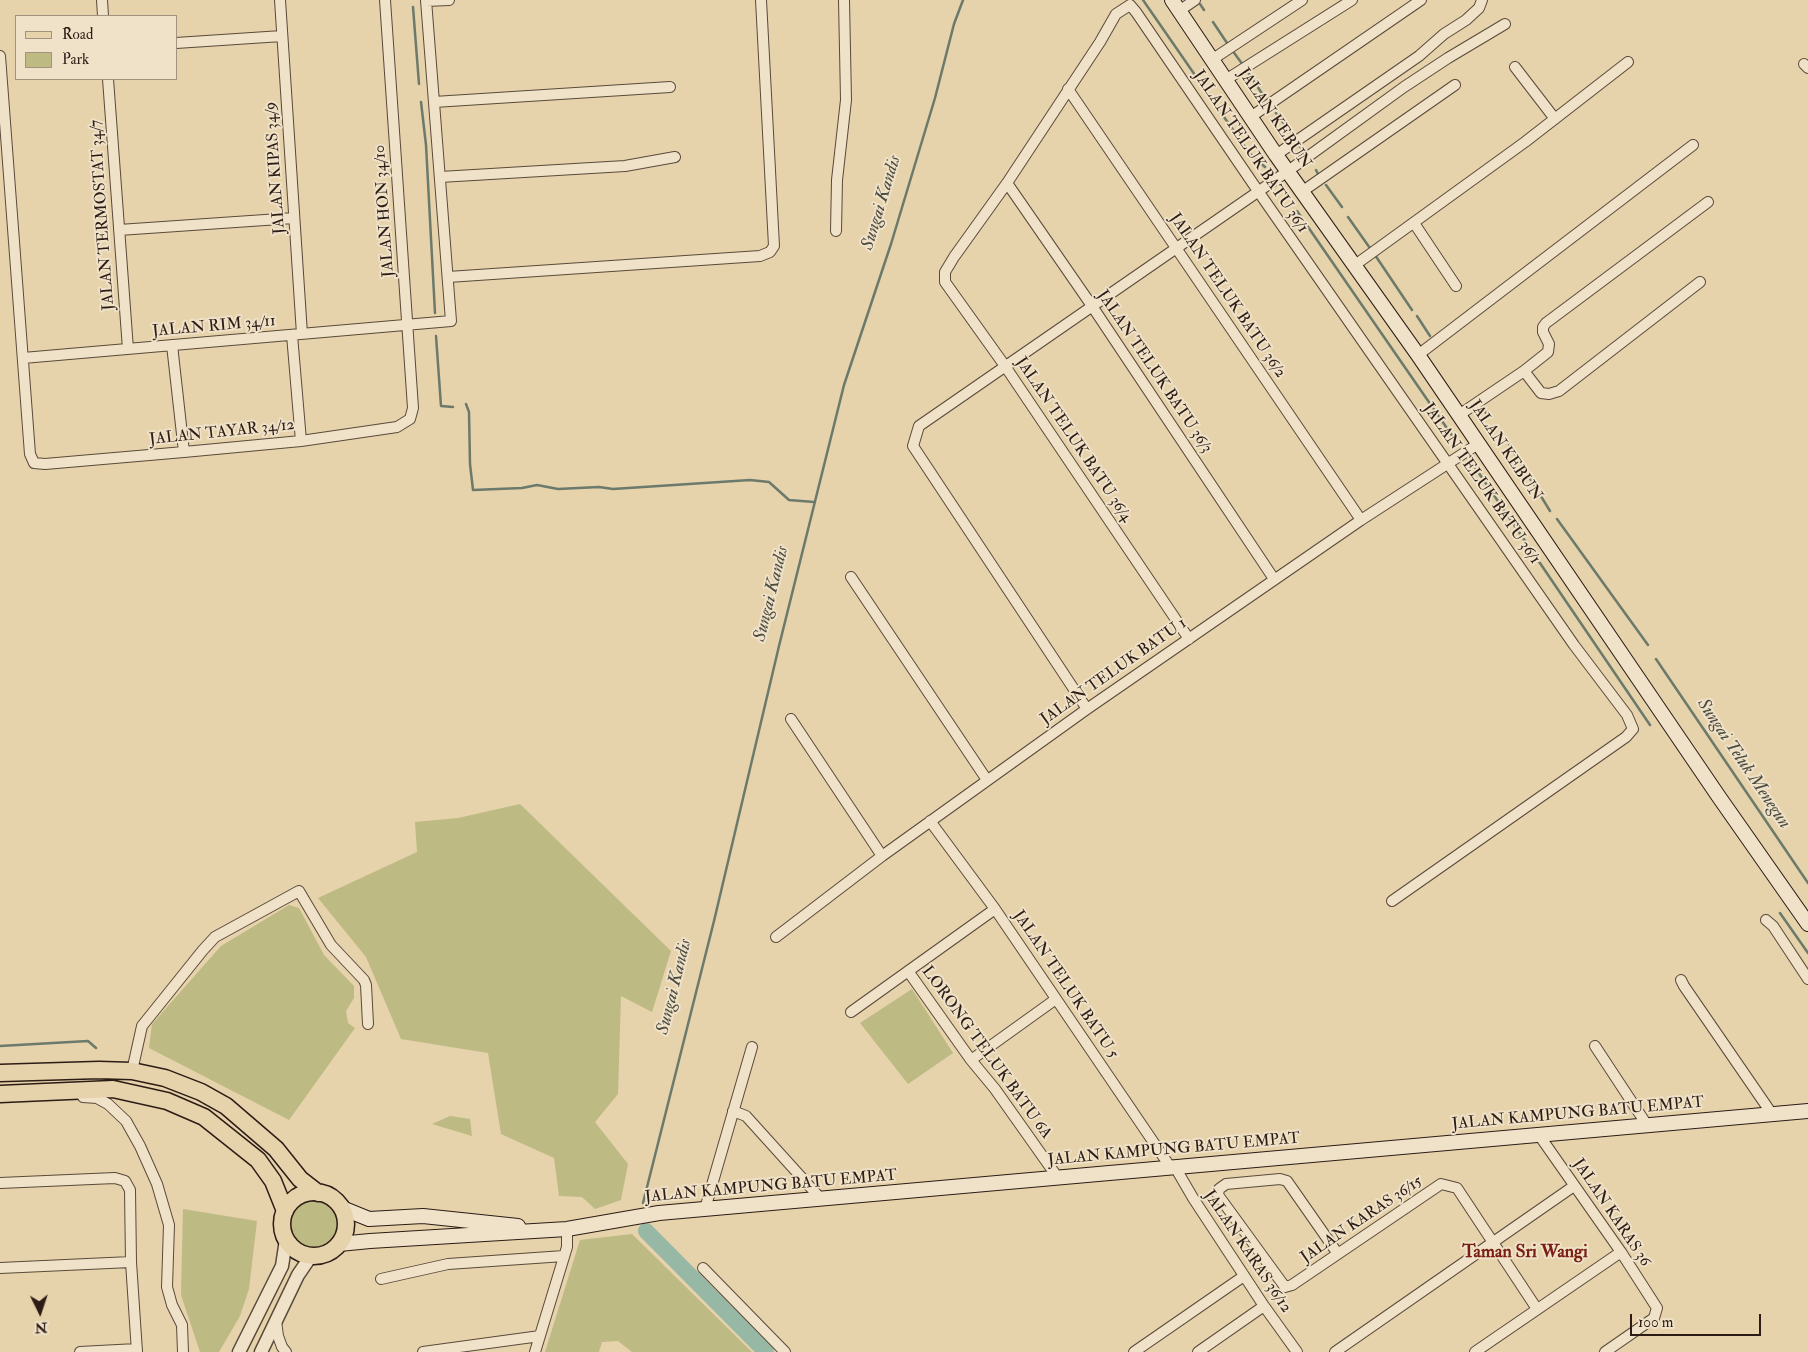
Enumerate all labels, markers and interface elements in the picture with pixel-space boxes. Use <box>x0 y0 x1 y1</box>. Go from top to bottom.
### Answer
legend <box>15 15 178 80</box>
text: Road <box>62 25 93 44</box>
text: Park <box>62 50 89 69</box>
street label: JALAN KEBUN <box>1233 65 1315 173</box>
street label: JALAN TELUK BATU 36/1 <box>1188 67 1312 237</box>
street label: JALAN KIPAS 34/9 <box>262 101 290 235</box>
street label: JALAN TERMOSTAT 34/7 <box>87 119 119 311</box>
street label: JALAN HON 34/10 <box>371 144 399 278</box>
water label: Sungai Kandis <box>857 153 907 253</box>
street label: JALAN TELUK BATU 36/2 <box>1165 210 1289 382</box>
street label: JALAN TELUK BATU 36/3 <box>1092 287 1216 457</box>
street label: JALAN RIM 34/11 <box>152 312 276 342</box>
street label: JALAN TELUK BATU 36/4 <box>1011 354 1135 526</box>
street label: JALAN KEBUN <box>1464 397 1546 505</box>
street label: JALAN TELUK BATU 36/1 <box>1418 400 1544 568</box>
street label: JALAN TAYAR 34/12 <box>148 416 296 450</box>
water label: Sungai Kandis <box>750 544 794 644</box>
street label: JALAN TELUK BATU 1 <box>1037 614 1191 730</box>
water label: Sungai Teluk Menegun <box>1692 695 1794 833</box>
street label: JALAN TELUK BATU 5 <box>1008 907 1122 1063</box>
water label: Sungai Kandis <box>653 937 697 1037</box>
street label: LORONG TELUK BATU 6A <box>917 963 1055 1143</box>
street label: JALAN KAMPUNG BATU EMPAT <box>1451 1093 1705 1135</box>
street label: JALAN KAMPUNG BATU EMPAT <box>1047 1129 1301 1171</box>
street label: JALAN KARAS 36 <box>1568 1155 1654 1271</box>
street label: JALAN KAMPUNG BATU EMPAT <box>644 1166 898 1208</box>
street label: JALAN KARAS 36/15 <box>1297 1172 1427 1268</box>
street label: JALAN KARAS 36/12 <box>1199 1187 1295 1317</box>
district label: Taman Sri Wangi <box>1462 1242 1588 1264</box>
north arrow <box>15 1287 65 1337</box>
scale bar <box>1633 1304 1764 1336</box>
text: 100 m <box>1638 1313 1673 1332</box>
text: N <box>34 1319 48 1336</box>

